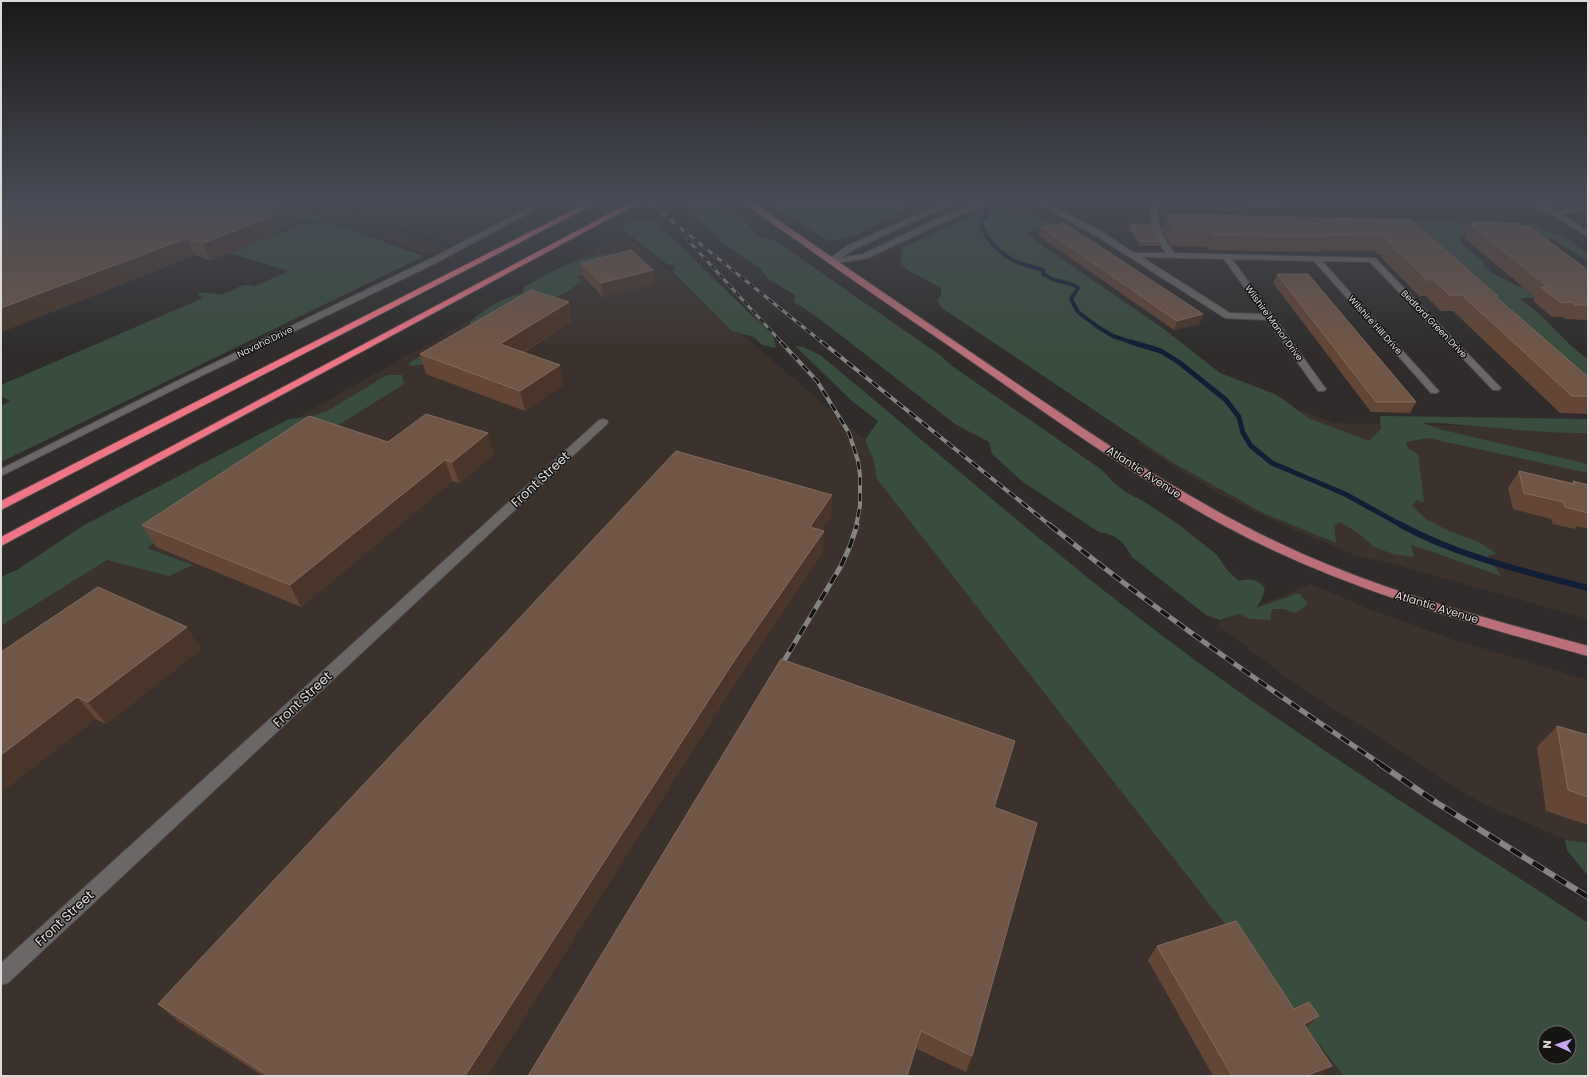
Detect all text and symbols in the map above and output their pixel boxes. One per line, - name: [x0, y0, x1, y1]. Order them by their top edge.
- street label: Wilshire Manor Drive: [1242, 283, 1306, 364]
- street label: Bedford Green Drive: [1398, 287, 1470, 361]
- street label: Wilshire Hill Drive: [1345, 293, 1405, 357]
- street label: Navaho Drive: [235, 323, 295, 361]
- street label: Atlantic Avenue: [1103, 442, 1185, 502]
- street label: Front Street: [507, 447, 574, 512]
- street label: Atlantic Avenue: [1393, 587, 1481, 627]
- street label: Front Street: [269, 667, 336, 732]
- street label: Front Street: [31, 886, 98, 951]
- north arrow: [1537, 1025, 1577, 1065]
- text: N: [1539, 1040, 1555, 1049]

